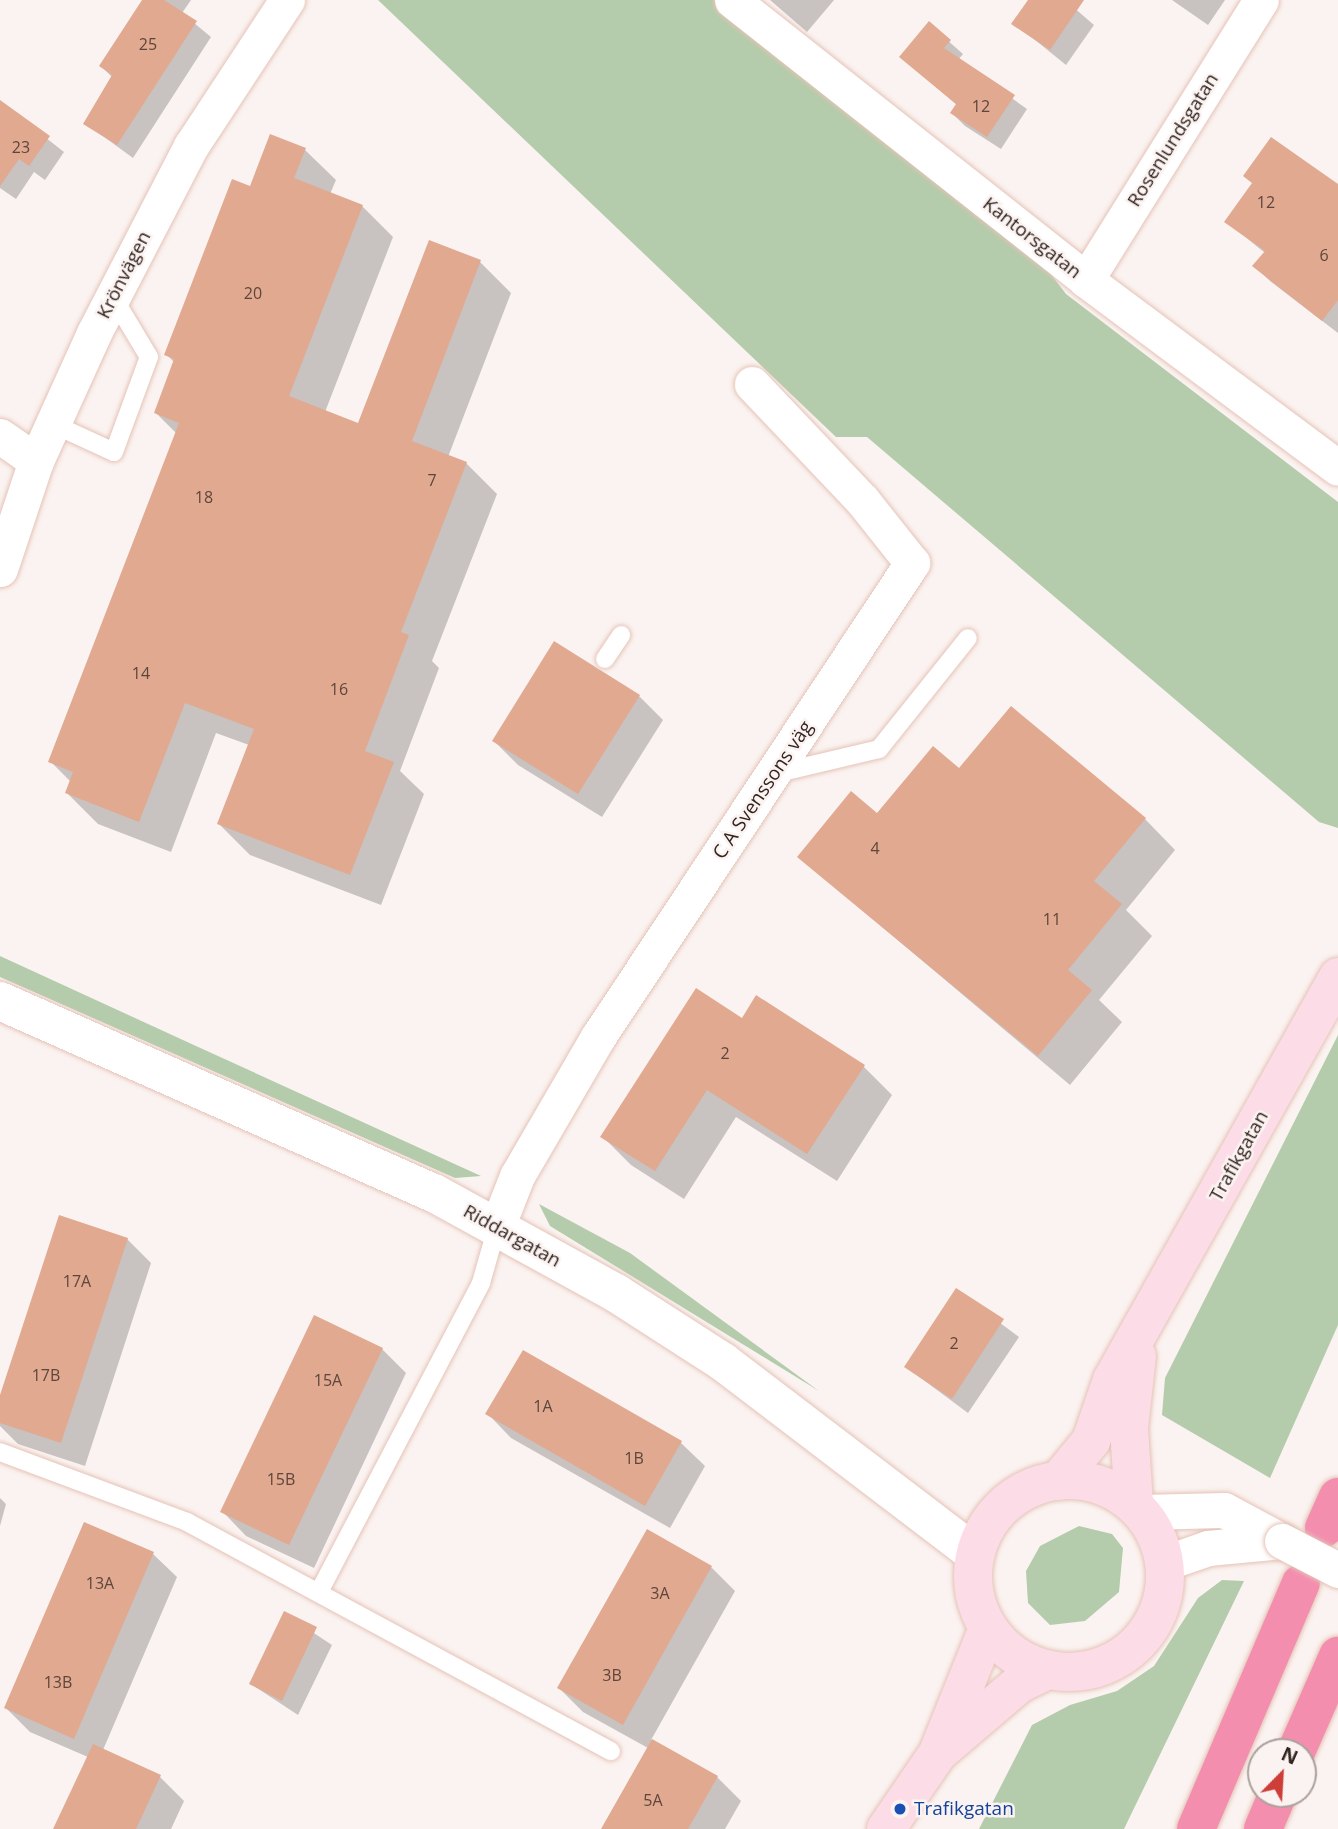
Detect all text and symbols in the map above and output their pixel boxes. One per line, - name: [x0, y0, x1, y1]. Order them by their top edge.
- house number: 25: [139, 34, 157, 54]
- street label: Rosenlundsgatan: [1123, 69, 1223, 211]
- house number: 12: [972, 96, 990, 116]
- house number: 23: [12, 137, 30, 157]
- street label: Kantorsgatan: [978, 192, 1086, 284]
- house number: 12: [1257, 192, 1275, 212]
- street label: Krönvägen: [92, 227, 156, 323]
- house number: 6: [1319, 245, 1329, 265]
- house number: 20: [244, 283, 262, 303]
- house number: 7: [427, 470, 437, 490]
- house number: 18: [195, 487, 213, 507]
- house number: 14: [132, 663, 150, 683]
- house number: 16: [330, 679, 348, 699]
- street label: C A Svenssons väg: [708, 717, 818, 863]
- house number: 4: [870, 838, 880, 858]
- house number: 11: [1043, 909, 1061, 929]
- house number: 2: [720, 1043, 730, 1063]
- street label: Trafikgatan: [1205, 1107, 1273, 1205]
- street label: Riddargatan: [459, 1200, 565, 1272]
- house number: 17A: [63, 1271, 91, 1291]
- house number: 2: [949, 1333, 959, 1353]
- house number: 17B: [32, 1365, 60, 1385]
- house number: 15A: [314, 1370, 342, 1390]
- house number: 1A: [533, 1396, 553, 1416]
- house number: 1B: [624, 1448, 644, 1468]
- house number: 15B: [267, 1469, 295, 1489]
- house number: 13A: [86, 1573, 114, 1593]
- house number: 3A: [650, 1583, 670, 1603]
- house number: 3B: [602, 1665, 622, 1685]
- house number: 13B: [44, 1672, 72, 1692]
- north arrow: [1247, 1738, 1317, 1808]
- text: N: [1277, 1741, 1302, 1771]
- house number: 5A: [643, 1790, 663, 1810]
- place label: Trafikgatan: [914, 1798, 1014, 1820]
- marker: Trafikgatan: [892, 1801, 908, 1817]

